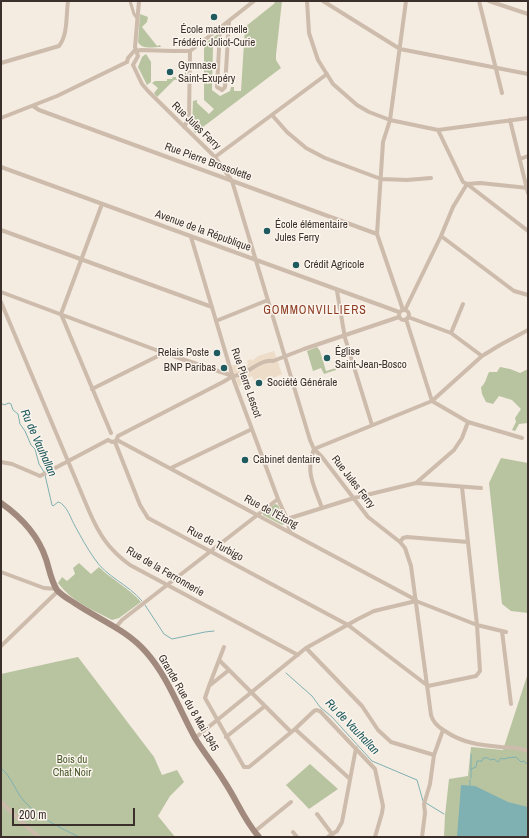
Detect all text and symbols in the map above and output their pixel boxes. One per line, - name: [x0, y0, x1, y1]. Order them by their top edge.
- marker: École maternelle Frédéric Joliot-Curie: [209, 12, 219, 22]
- place label: École maternelle Frédéric Joliot-Curie: [173, 23, 255, 49]
- place label: Gymnase Saint-Exupéry: [178, 59, 235, 85]
- marker: Gymnase Saint-Exupéry: [165, 67, 175, 77]
- street label: Rue Jules Ferry: [169, 99, 223, 153]
- street label: Rue Pierre Brossolette: [163, 140, 253, 184]
- street label: Avenue de la République: [153, 208, 253, 254]
- place label: École élémentaire Jules Ferry: [275, 218, 348, 244]
- marker: École élémentaire Jules Ferry: [262, 226, 272, 236]
- place label: Crédit Agricole: [304, 258, 364, 272]
- marker: Crédit Agricole: [291, 260, 301, 270]
- district label: GOMMONVILLIERS: [263, 304, 367, 318]
- place label: Église Saint-Jean-Bosco: [335, 345, 407, 371]
- place label: Relais Poste: [158, 346, 209, 360]
- street label: Rue Pierre Lescot: [228, 346, 264, 420]
- marker: Relais Poste: [212, 348, 222, 358]
- marker: Église Saint-Jean-Bosco: [322, 353, 332, 363]
- place label: BNP Paribas: [164, 361, 216, 375]
- marker: BNP Paribas: [219, 363, 229, 373]
- place label: Société Générale: [267, 376, 337, 390]
- marker: Société Générale: [254, 378, 264, 388]
- water label: Ru de Vauhallan: [17, 407, 59, 479]
- place label: Cabinet dentaire: [253, 453, 320, 467]
- street label: Rue Jules Ferry: [328, 453, 378, 511]
- marker: Cabinet dentaire: [240, 455, 250, 465]
- street label: Rue de l'Étang: [242, 492, 300, 532]
- street label: Rue de Turbigo: [185, 524, 245, 564]
- street label: Rue de la Ferronnerie: [124, 544, 206, 600]
- street label: Grande Rue du 8 Mai 1945: [155, 652, 221, 754]
- water label: Ru de Vauhallan: [322, 696, 382, 758]
- park label: Bois du Chat Noir: [53, 753, 91, 779]
- scale bar: [14, 800, 137, 826]
- text: 200 m: [19, 807, 46, 823]

